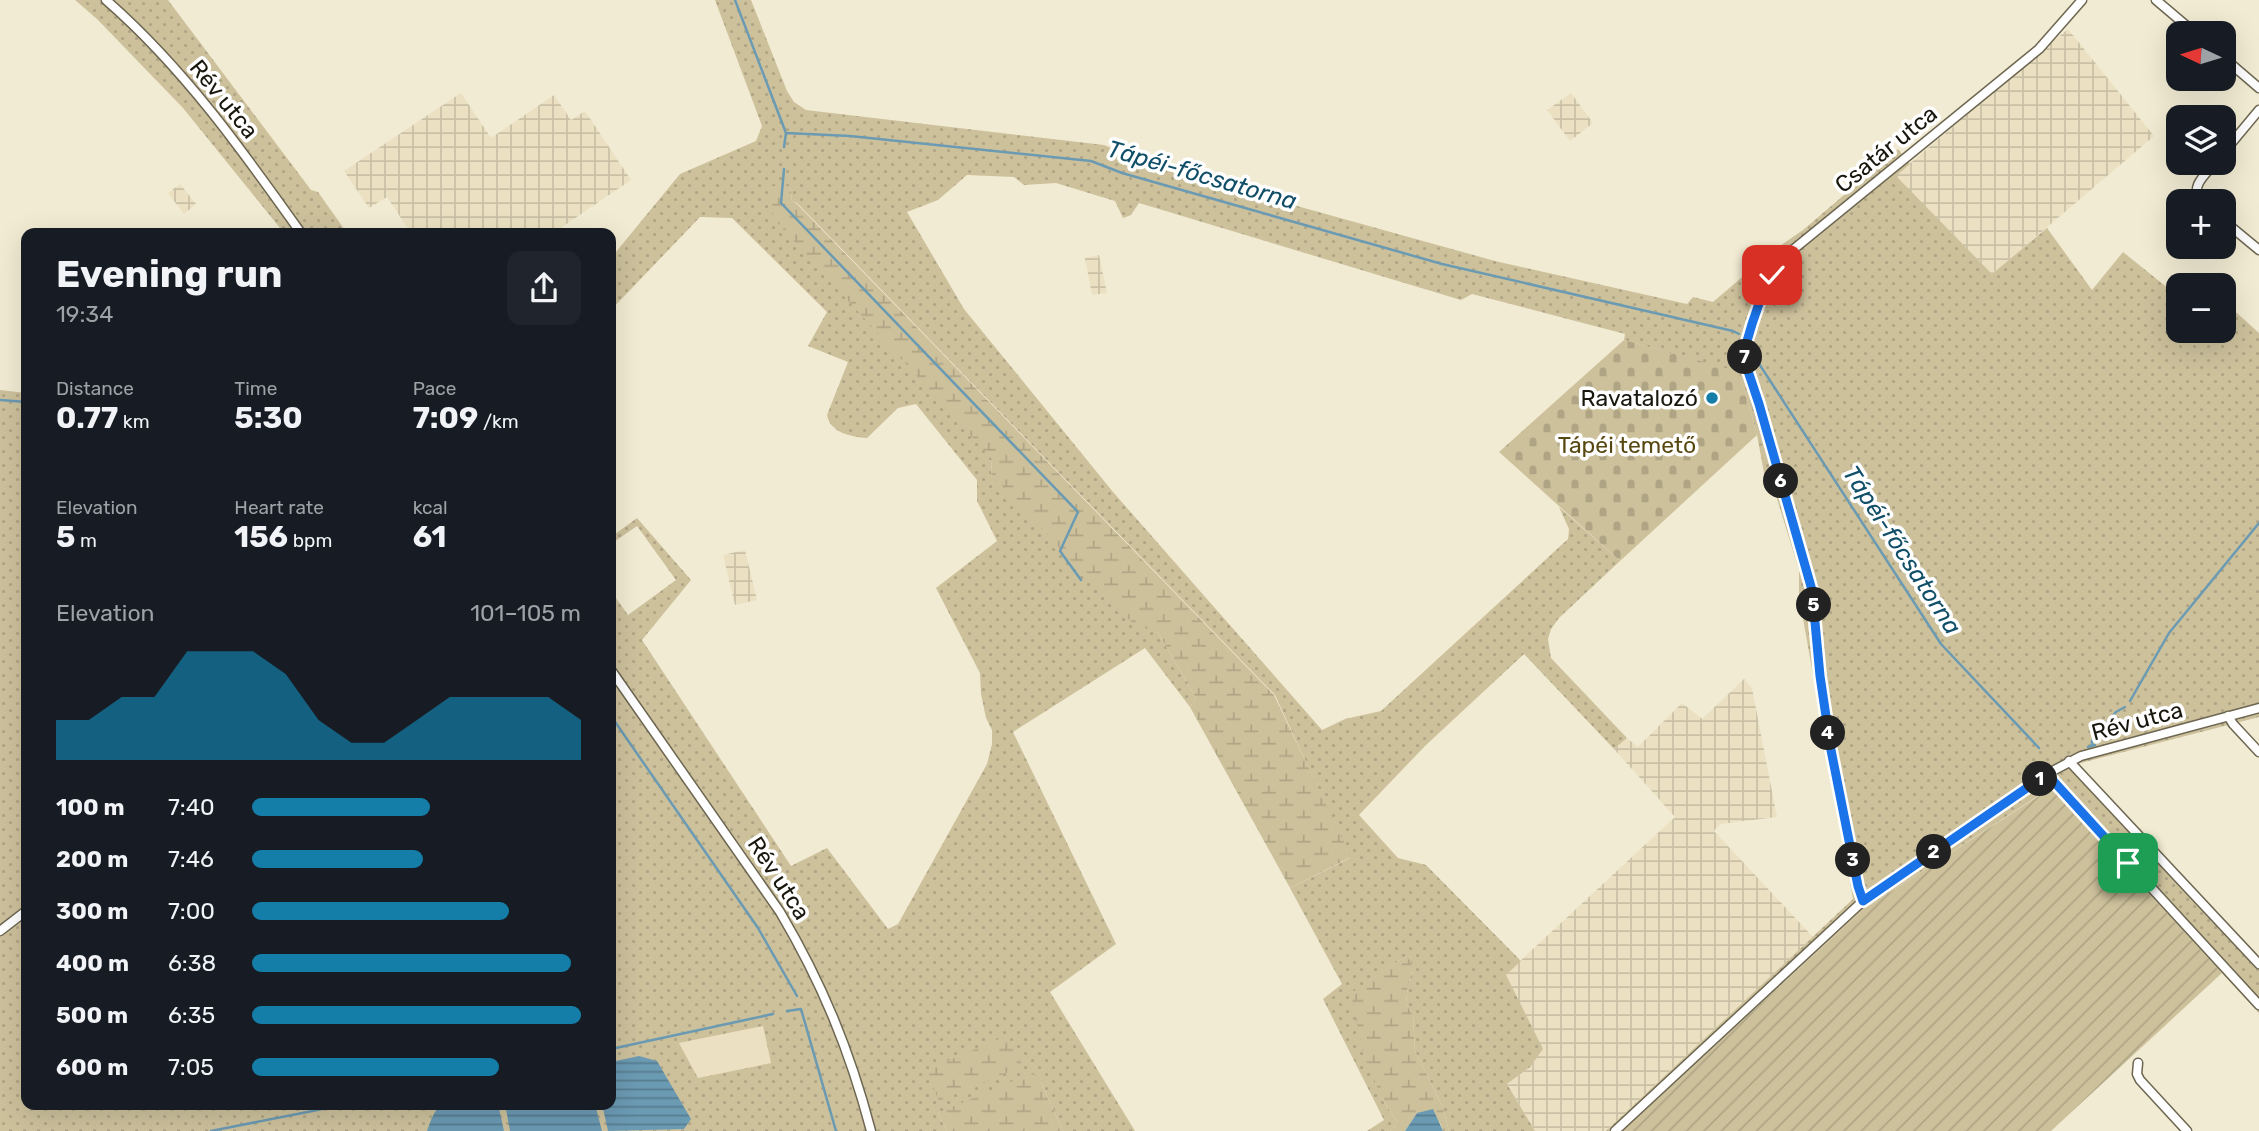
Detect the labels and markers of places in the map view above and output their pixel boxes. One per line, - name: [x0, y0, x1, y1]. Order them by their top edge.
- pin: [1742, 245, 1802, 305]
- pin: 7: [1728, 340, 1762, 374]
- place label: Ravatalozó: [1580, 384, 1698, 412]
- marker: Ravatalozó: [1704, 390, 1720, 406]
- pin: 6: [1764, 463, 1798, 498]
- pin: 5: [1797, 588, 1832, 622]
- pin: 4: [1811, 716, 1846, 750]
- pin: 1: [2022, 762, 2058, 796]
- pin: [2098, 833, 2158, 893]
- pin: 2: [1916, 834, 1952, 870]
- pin: 3: [1836, 842, 1870, 878]

